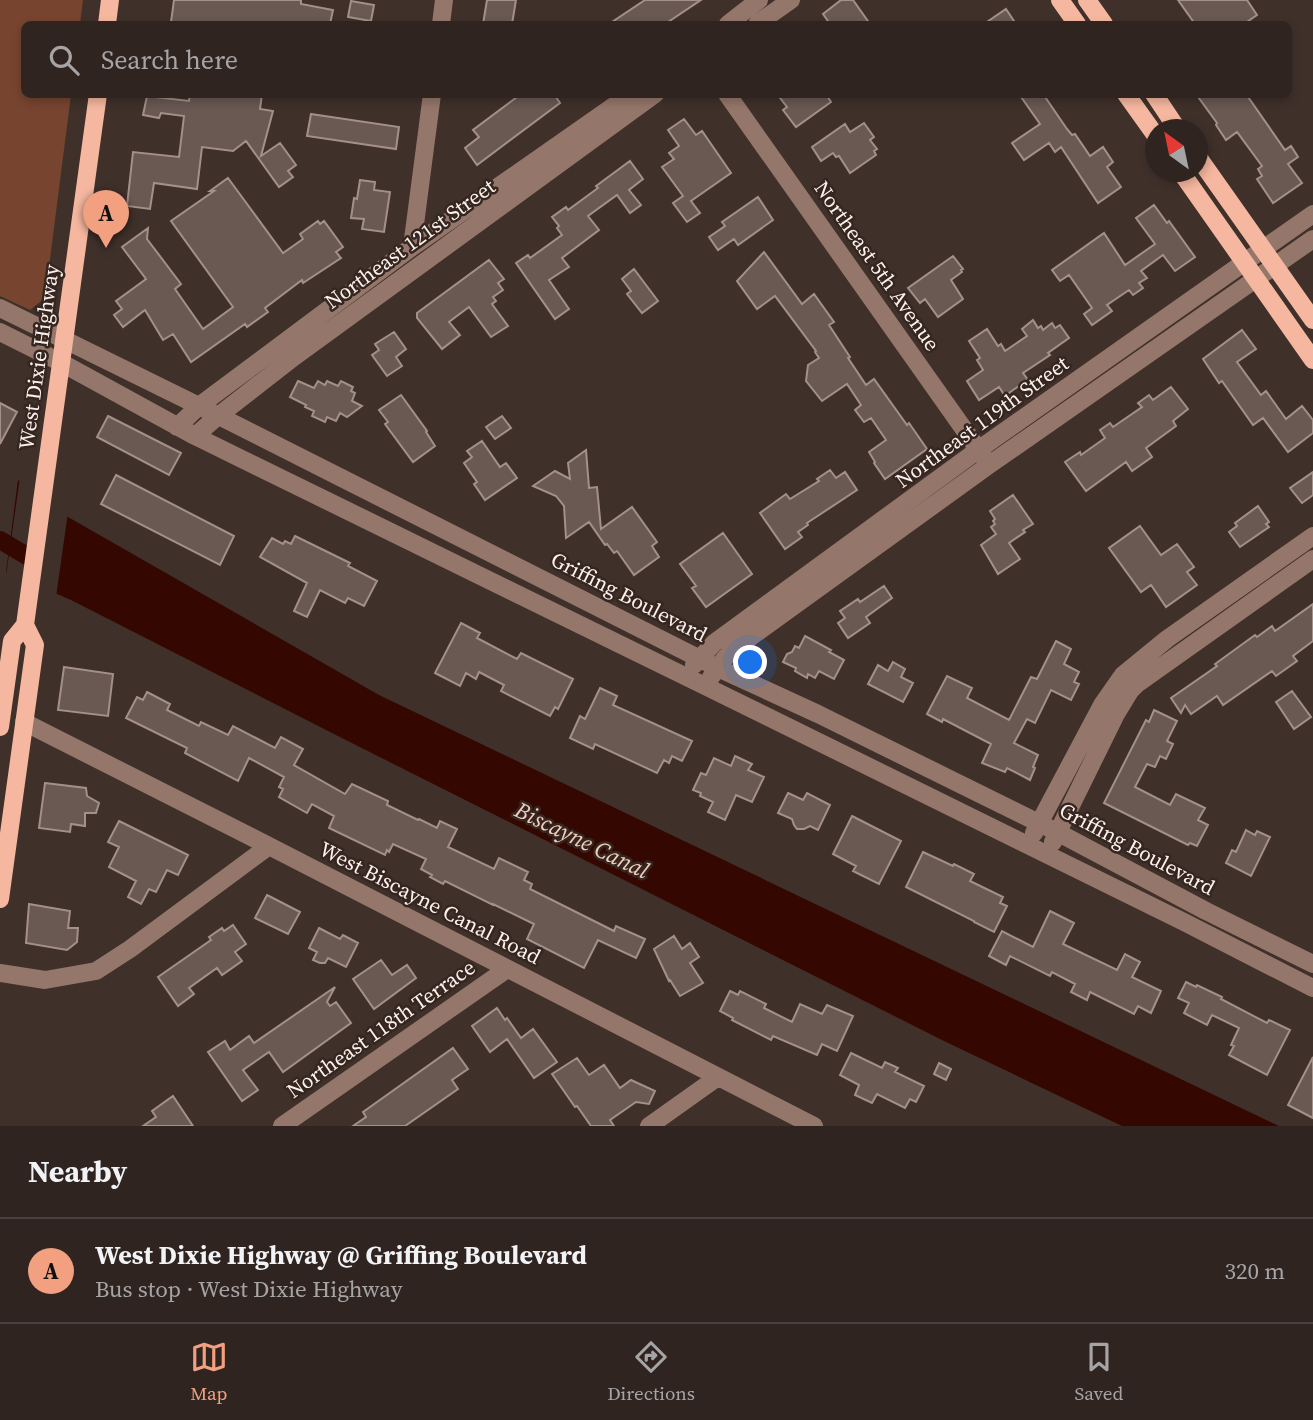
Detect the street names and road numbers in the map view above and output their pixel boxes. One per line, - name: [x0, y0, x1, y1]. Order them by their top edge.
- street label: Northeast 121st Street: [319, 172, 501, 315]
- street label: Northeast 5th Avenue: [808, 175, 947, 356]
- street label: West Dixie Highway: [11, 262, 66, 451]
- street label: Northeast 119th Street: [889, 349, 1074, 494]
- street label: Griffing Boulevard: [546, 545, 713, 649]
- street label: Griffing Boulevard: [1054, 795, 1220, 902]
- street label: West Biscayne Canal Road: [315, 834, 546, 971]
- street label: Northeast 118th Terrace: [281, 952, 481, 1105]

